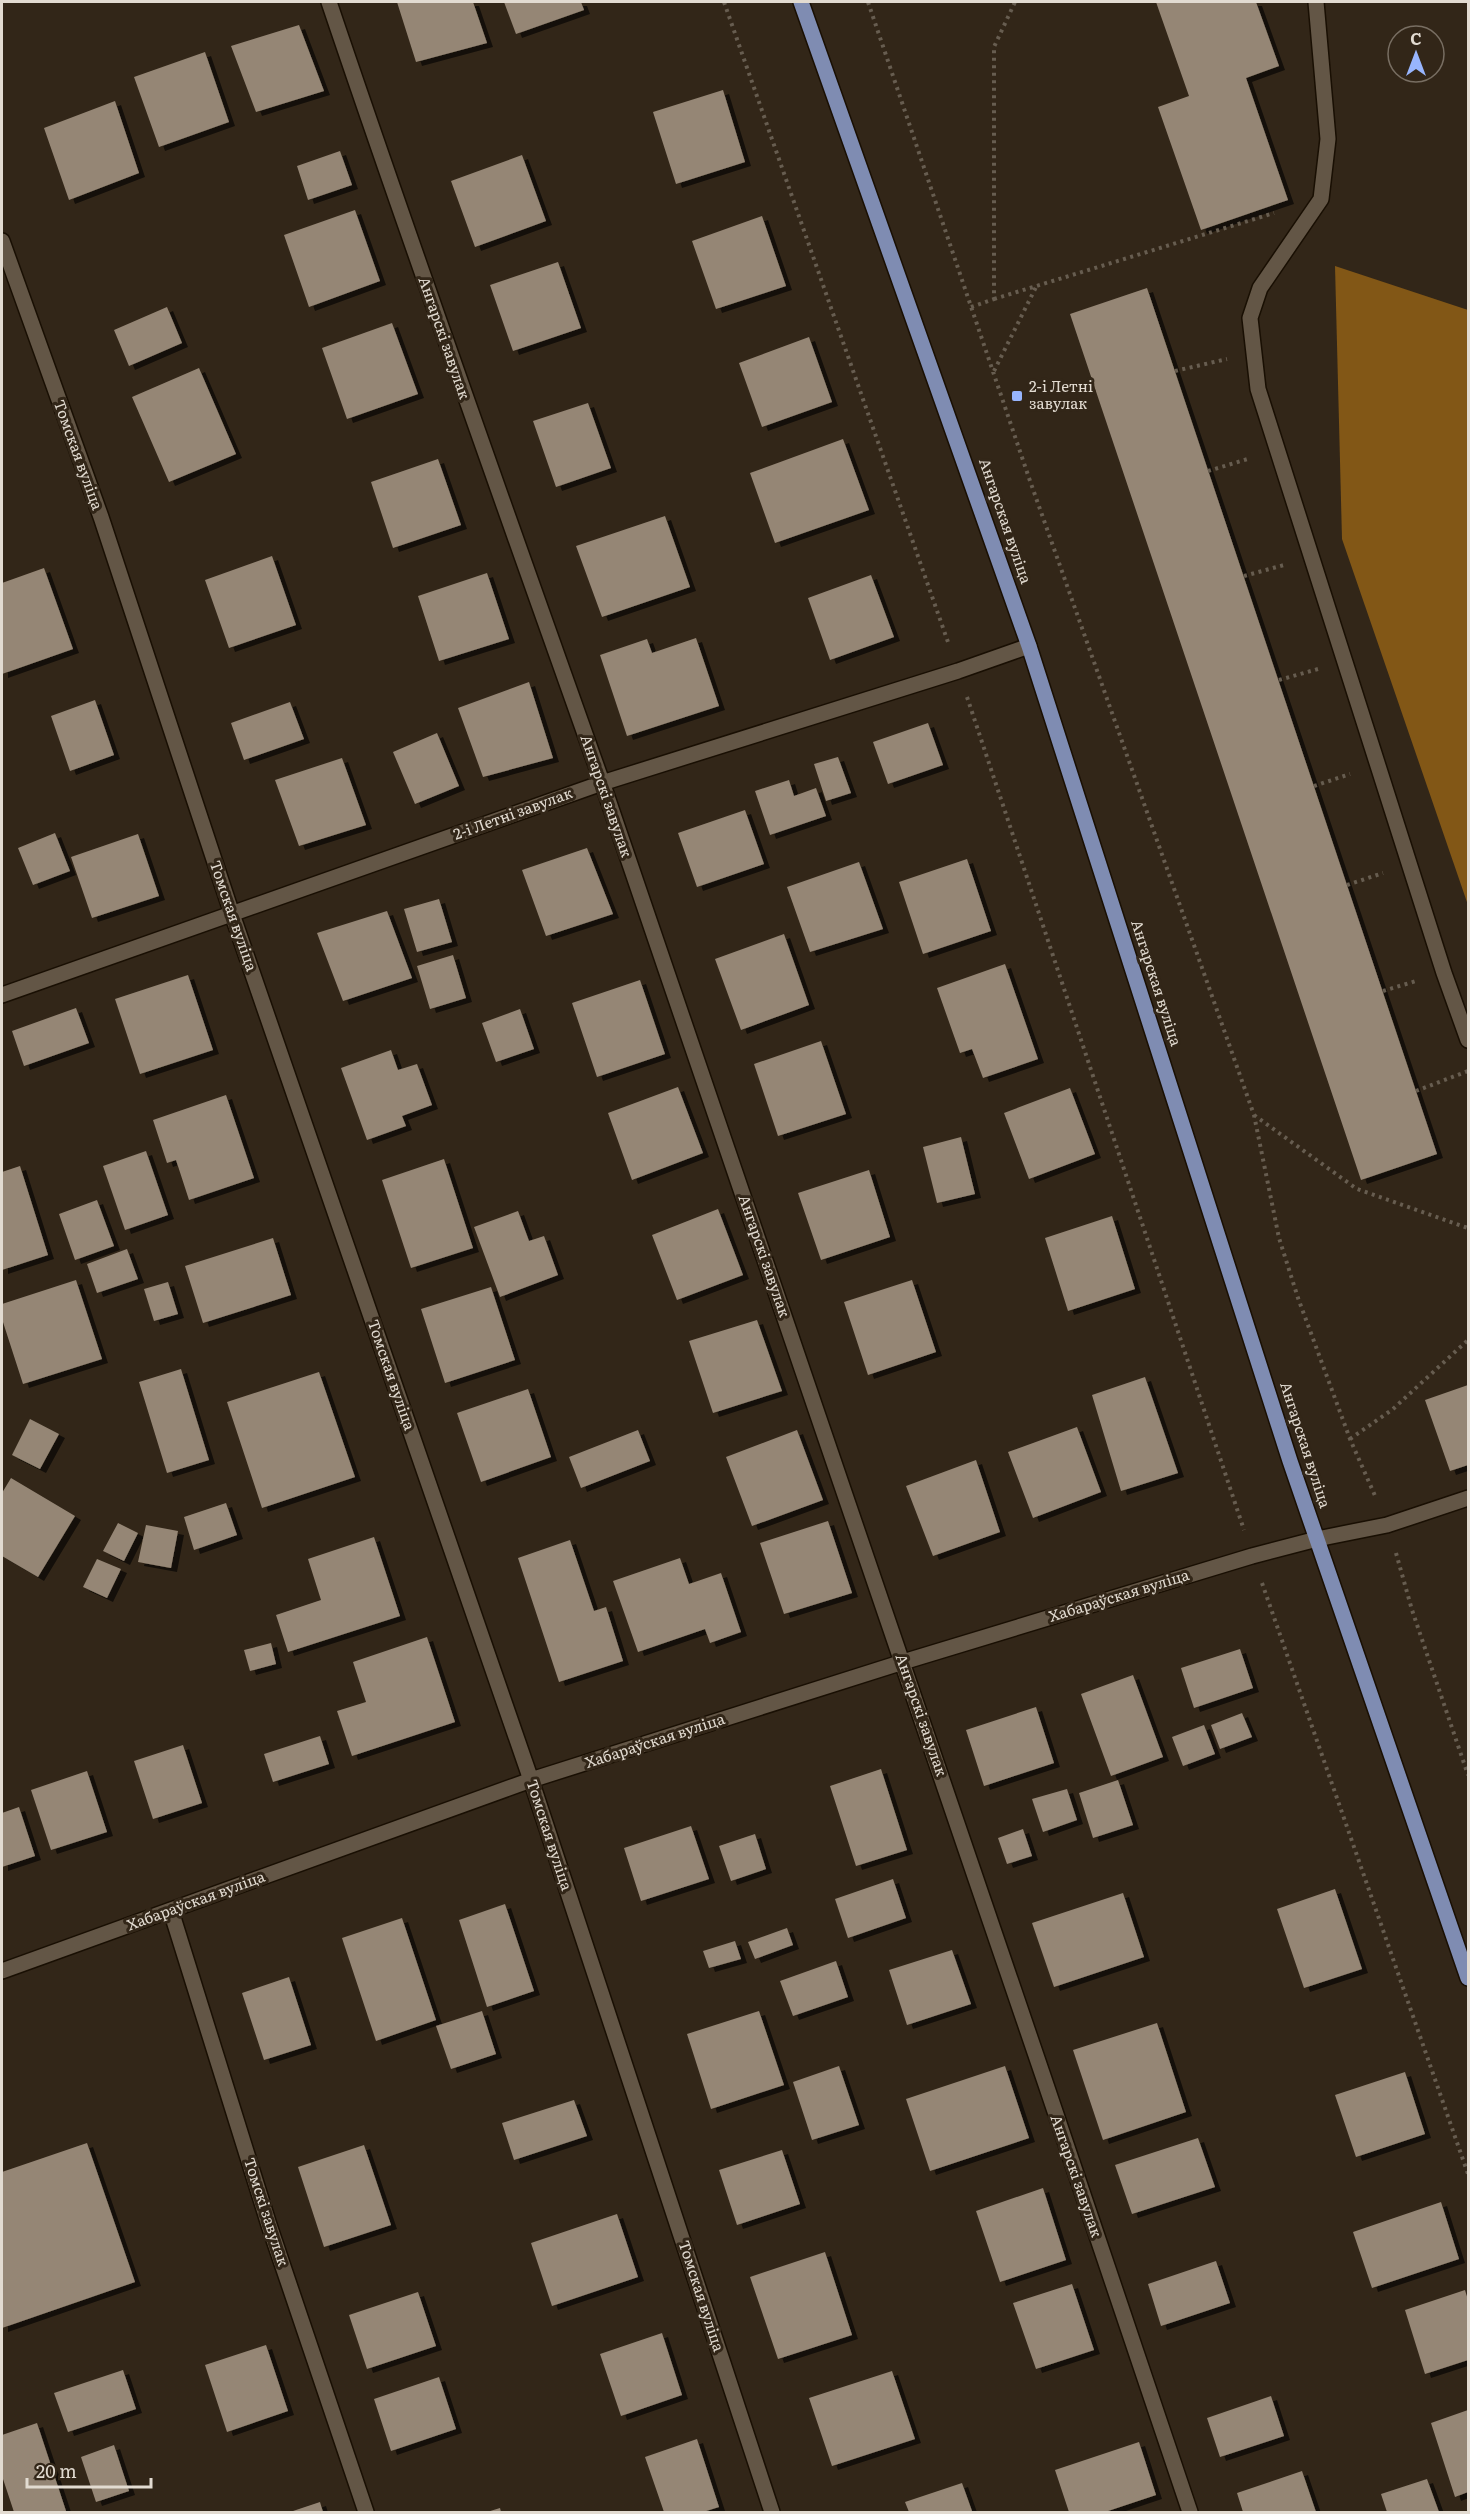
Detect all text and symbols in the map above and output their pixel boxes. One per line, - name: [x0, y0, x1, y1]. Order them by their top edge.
- north arrow: [1386, 24, 1446, 84]
- text: С: [1410, 26, 1422, 50]
- street label: Ангарскі завулак: [414, 273, 477, 402]
- place label: 2-і Летні завулак: [1029, 374, 1093, 414]
- marker: 2-і Летні завулак: [1010, 389, 1024, 403]
- street label: Томская вуліца: [49, 396, 110, 514]
- street label: Ангарская вуліца: [974, 455, 1039, 587]
- street label: Ангарскі завулак: [576, 731, 639, 860]
- street label: 2-і Летні завулак: [450, 780, 575, 845]
- street label: Томская вуліца: [205, 857, 264, 975]
- street label: Ангарская вуліца: [1126, 916, 1189, 1049]
- street label: Ангарскі завулак: [734, 1191, 797, 1320]
- street label: Томская вуліца: [363, 1316, 422, 1434]
- street label: Ангарская вуліца: [1275, 1378, 1338, 1511]
- street label: Хабараўская вуліца: [1045, 1562, 1192, 1627]
- street label: Ангарскі завулак: [891, 1650, 954, 1779]
- street label: Хабараўская вуліца: [582, 1706, 728, 1773]
- street label: Томская вуліца: [522, 1776, 580, 1894]
- street label: Хабараўская вуліца: [123, 1864, 269, 1935]
- street label: Ангарскі завулак: [1046, 2111, 1109, 2240]
- street label: Томскі завулак: [239, 2154, 296, 2269]
- street label: Томская вуліца: [674, 2237, 732, 2355]
- scale bar: [27, 2451, 152, 2489]
- text: 20 m: [36, 2457, 77, 2484]

